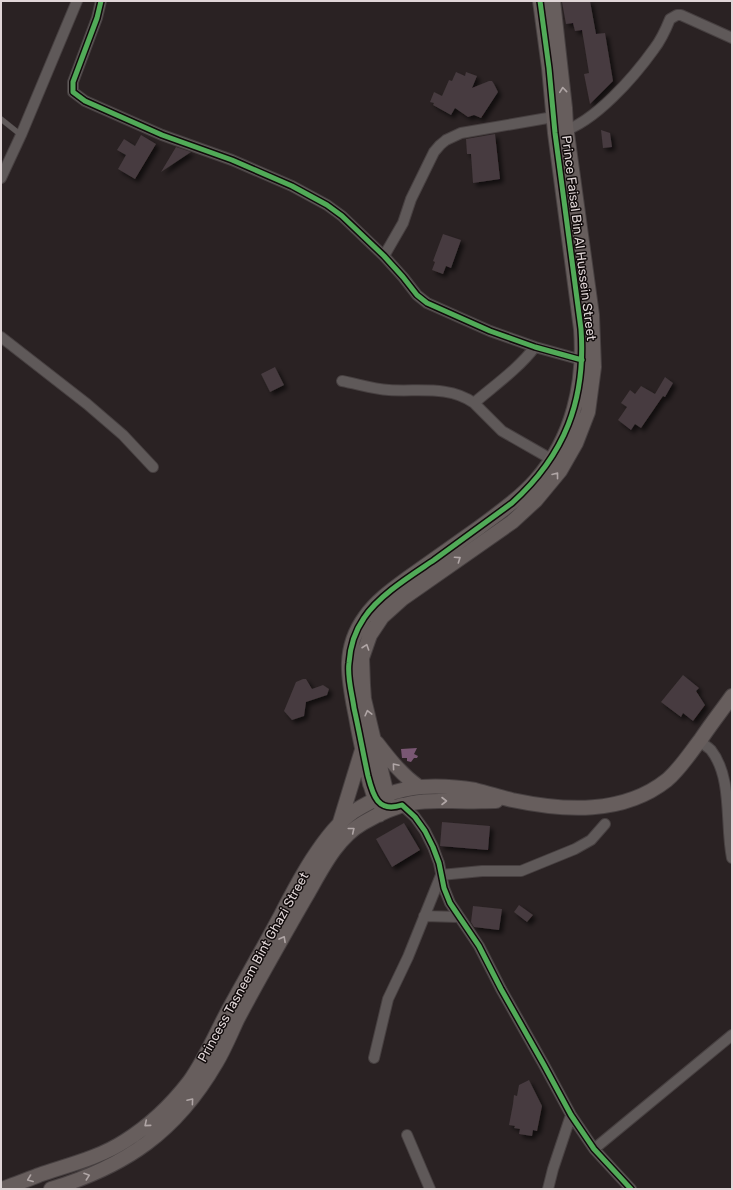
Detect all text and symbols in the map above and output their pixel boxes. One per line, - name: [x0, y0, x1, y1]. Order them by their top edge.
- one-way arrow: [559, 87, 568, 93]
- street label: Prince Faisal Bin Al Hussein Street: [559, 135, 599, 341]
- one-way arrow: [552, 473, 559, 480]
- one-way arrow: [454, 556, 461, 564]
- one-way arrow: [361, 644, 369, 651]
- one-way arrow: [364, 710, 372, 716]
- one-way arrow: [392, 763, 399, 770]
- one-way arrow: [441, 797, 447, 805]
- one-way arrow: [348, 828, 355, 835]
- street label: Princess Tasneem Bint Ghazi Street: [194, 870, 312, 1064]
- one-way arrow: [278, 936, 285, 943]
- one-way arrow: [187, 1098, 194, 1105]
- one-way arrow: [144, 1120, 152, 1127]
- one-way arrow: [84, 1172, 91, 1181]
- one-way arrow: [27, 1174, 34, 1182]

